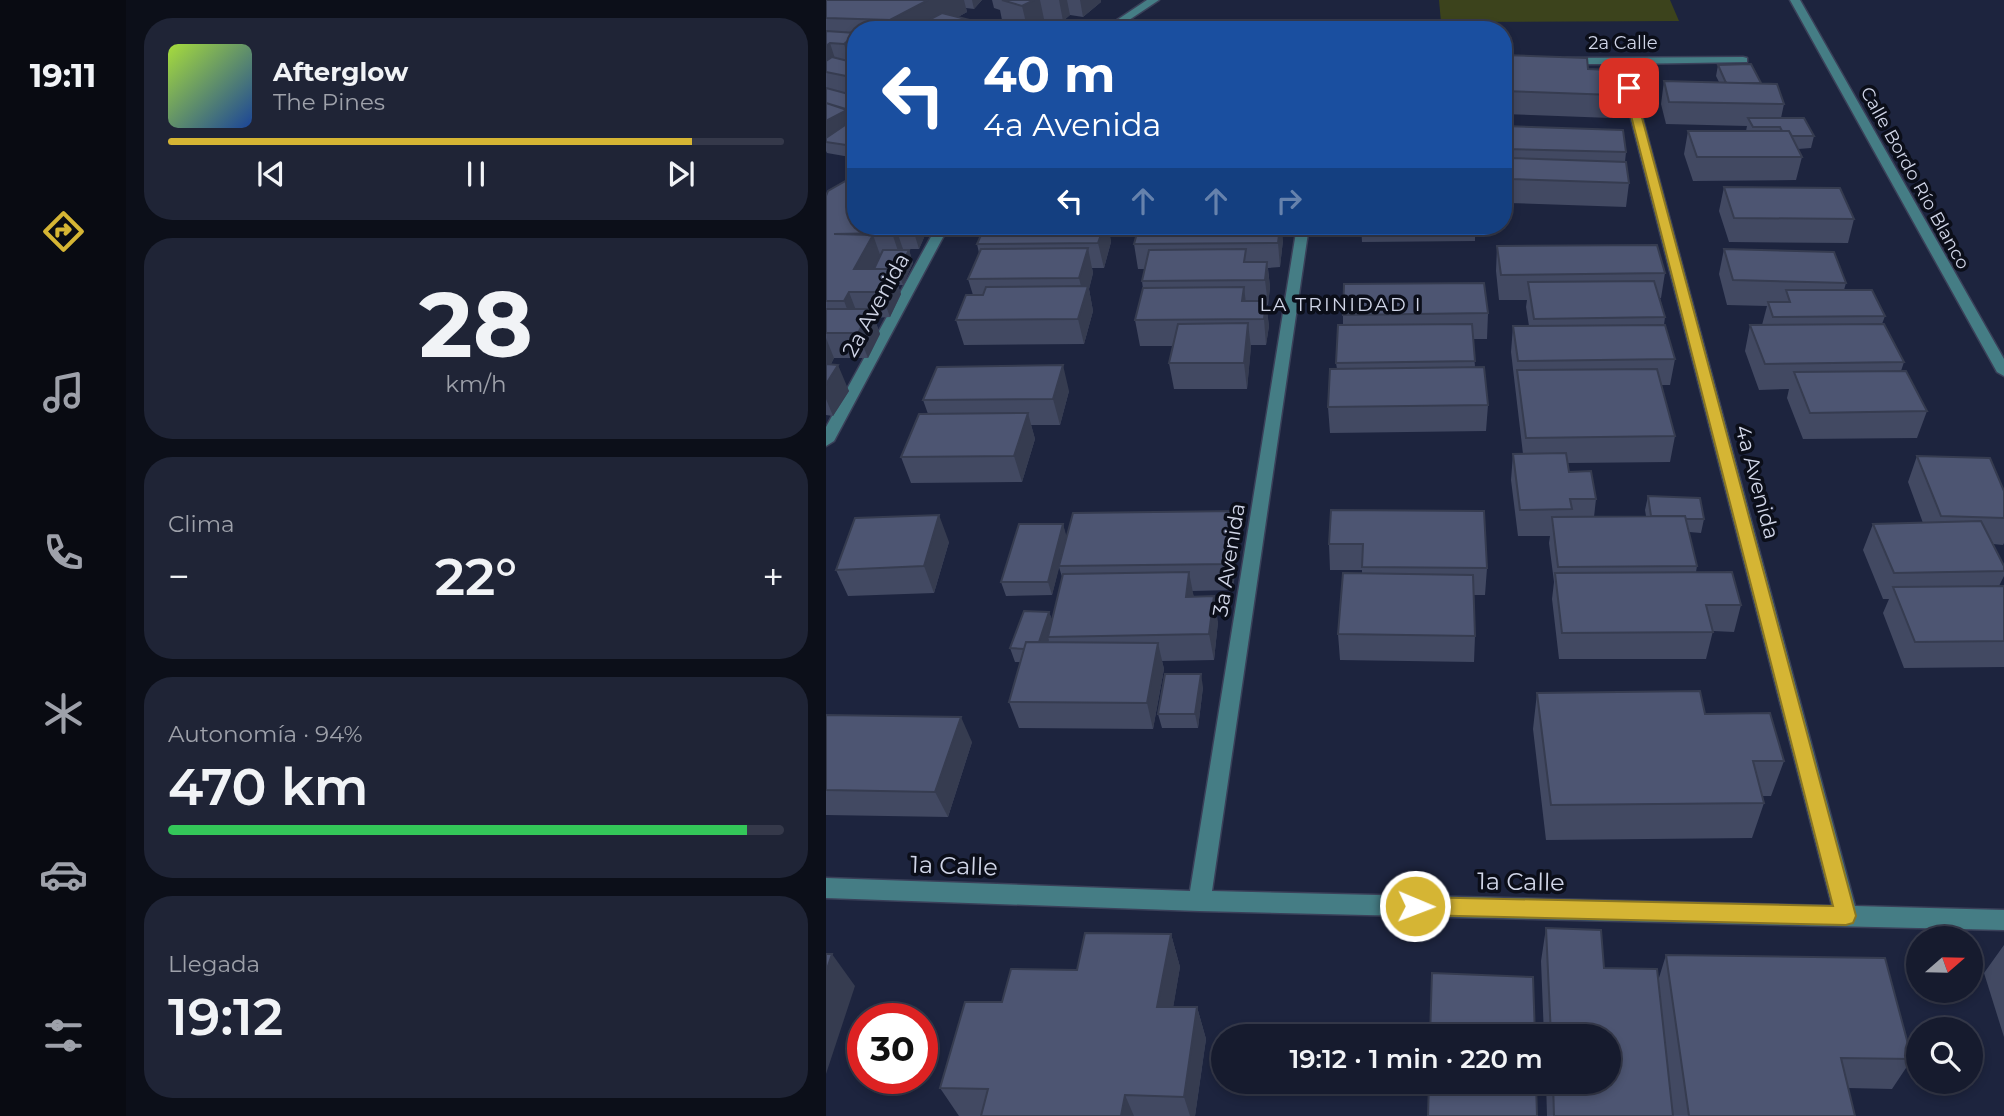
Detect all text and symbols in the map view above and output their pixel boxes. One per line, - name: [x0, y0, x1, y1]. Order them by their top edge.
- street label: 2a Calle: [1588, 32, 1658, 54]
- text: 40 m: [983, 45, 1115, 104]
- icon: left: [868, 49, 959, 140]
- text: 19:11: [30, 56, 96, 95]
- text: Afterglow: [273, 56, 408, 88]
- pin: [1599, 58, 1659, 118]
- icon: arrive: [1610, 69, 1648, 107]
- street label: Calle Bordo Río Blanco: [1856, 83, 1974, 273]
- text: The Pines: [273, 88, 385, 116]
- text: 4a Avenida: [983, 105, 1161, 144]
- icon: previous: [252, 155, 290, 193]
- icon: pause: [457, 155, 495, 193]
- icon: next: [662, 155, 700, 193]
- icon: left: [1051, 182, 1089, 220]
- icon: ahead: [1124, 182, 1162, 220]
- icon: ahead: [1197, 182, 1235, 220]
- icon: right: [1270, 182, 1308, 220]
- icon: directions: [39, 207, 88, 256]
- street label: 2a Avenida: [837, 249, 914, 361]
- text: 28: [419, 269, 533, 380]
- district label: LA TRINIDAD I: [1260, 293, 1422, 316]
- icon: music: [39, 368, 88, 417]
- text: km/h: [445, 370, 507, 398]
- street label: 4a Avenida: [1730, 422, 1785, 542]
- street label: 3a Avenida: [1207, 501, 1250, 618]
- text: Clima: [168, 510, 235, 538]
- icon: phone: [39, 528, 88, 577]
- text: 22°: [435, 545, 517, 608]
- text: −: [168, 553, 190, 600]
- text: +: [762, 553, 784, 600]
- icon: climate: [39, 689, 88, 738]
- text: Autonomía · 94%: [168, 720, 363, 748]
- text: 470 km: [168, 755, 368, 818]
- street label: 1a Calle: [910, 849, 998, 882]
- icon: car: [39, 850, 88, 899]
- street label: 1a Calle: [1477, 866, 1565, 897]
- position arrow: [1378, 869, 1452, 943]
- north arrow: [1906, 926, 1983, 1003]
- map controls: [1906, 926, 1983, 1094]
- text: Llegada: [168, 950, 260, 978]
- text: 19:12: [168, 985, 283, 1048]
- speed limit sign: 30: [847, 1003, 938, 1094]
- icon: filters: [39, 1011, 88, 1060]
- button: search: [1906, 1017, 1983, 1094]
- text: 19:12 · 1 min · 220 m: [1289, 1043, 1543, 1075]

